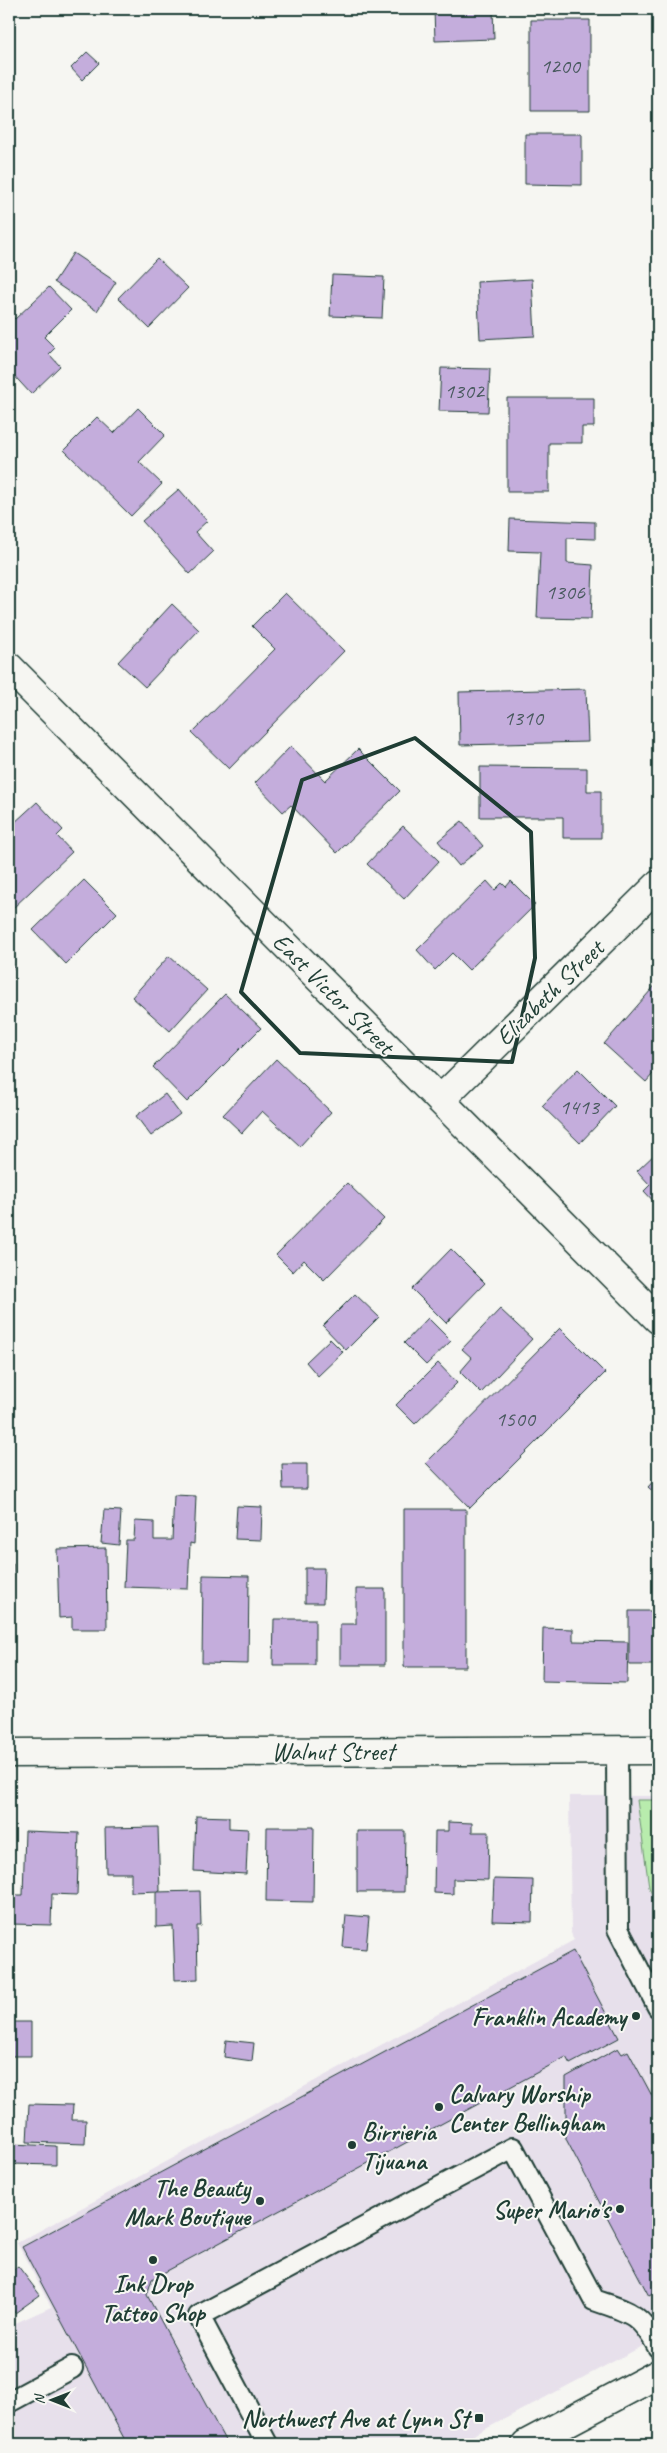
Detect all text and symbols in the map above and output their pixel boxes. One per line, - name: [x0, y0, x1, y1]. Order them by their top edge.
- house number: 1200: [540, 52, 582, 80]
- house number: 1302: [444, 377, 486, 405]
- house number: 1306: [545, 578, 586, 606]
- house number: 1310: [503, 704, 545, 732]
- street label: East Victor Street: [266, 926, 403, 1063]
- street label: Elizabeth Street: [489, 931, 613, 1052]
- house number: 1413: [559, 1093, 601, 1121]
- house number: 1500: [495, 1405, 537, 1433]
- street label: Walnut Street: [272, 1736, 398, 1768]
- place label: Franklin Academy: [472, 2001, 628, 2033]
- marker: Franklin Academy: [630, 2010, 642, 2022]
- place label: Calvary Worship Center Bellingham: [449, 2078, 606, 2139]
- marker: Calvary Worship Center Bellingham: [433, 2101, 445, 2113]
- place label: Birrieria Tijuana: [362, 2116, 437, 2177]
- marker: Birrieria Tijuana: [346, 2139, 358, 2151]
- place label: The Beauty Mark Boutique: [125, 2172, 252, 2233]
- place label: Super Mario's: [493, 2194, 612, 2226]
- marker: The Beauty Mark Boutique: [254, 2195, 266, 2207]
- marker: Super Mario's: [614, 2203, 626, 2215]
- marker: Ink Drop Tattoo Shop: [147, 2254, 159, 2266]
- place label: Ink Drop Tattoo Shop: [101, 2268, 206, 2329]
- north arrow: [28, 2376, 78, 2426]
- text: N: [31, 2393, 48, 2404]
- place label: Northwest Ave at Lynn St: [242, 2403, 473, 2435]
- marker: Northwest Ave at Lynn St: [473, 2412, 485, 2424]

